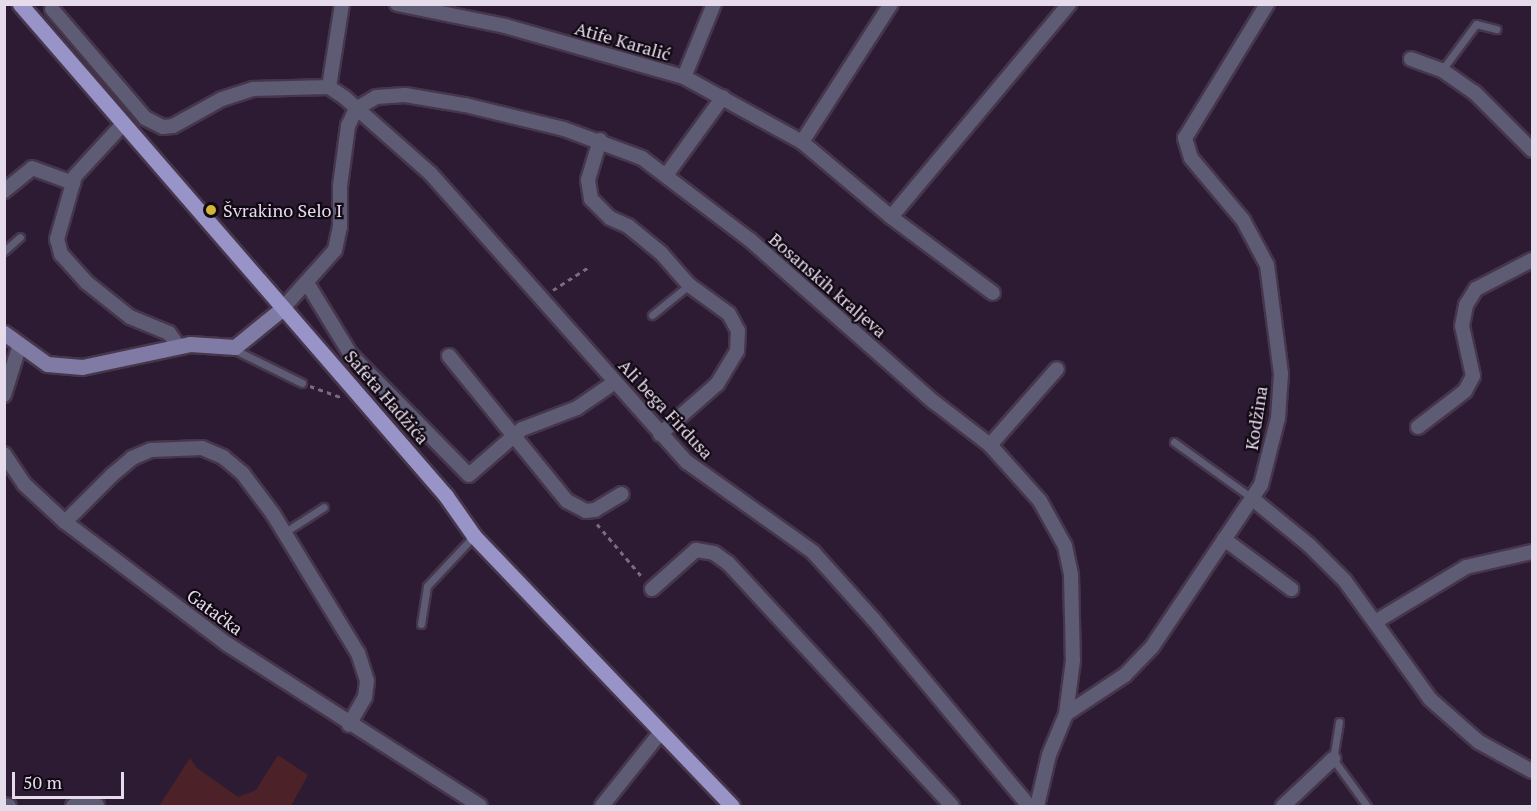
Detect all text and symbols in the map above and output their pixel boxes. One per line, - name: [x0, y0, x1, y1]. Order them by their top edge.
- street label: Atife Karalić: [573, 17, 673, 65]
- place label: Švrakino Selo I: [223, 199, 342, 221]
- marker: Švrakino Selo I: [204, 203, 218, 217]
- street label: Bosanskih kraljeva: [765, 228, 891, 342]
- street label: Safeta Hadžića: [340, 346, 434, 448]
- street label: Ali bega Firdusa: [614, 355, 718, 463]
- street label: Kodžina: [1240, 384, 1272, 452]
- street label: Gatačka: [183, 584, 247, 640]
- scale bar: [15, 760, 128, 798]
- text: 50 m: [23, 770, 62, 794]

